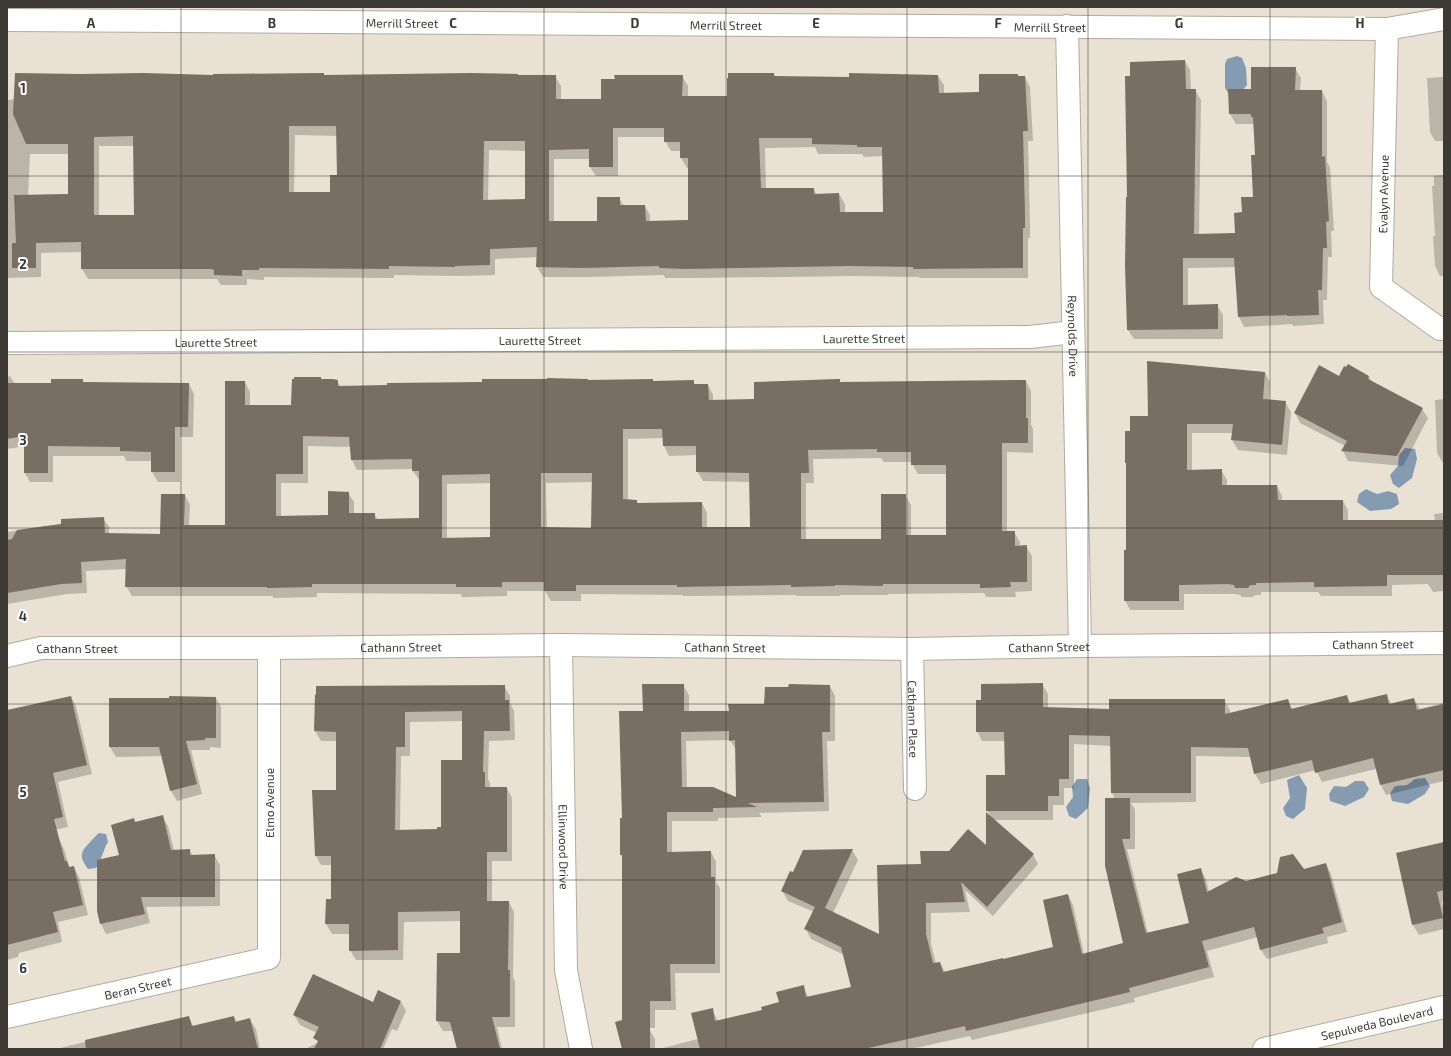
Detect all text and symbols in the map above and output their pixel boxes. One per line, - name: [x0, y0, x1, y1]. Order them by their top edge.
- text: A: [87, 15, 96, 31]
- text: B: [268, 15, 276, 31]
- street label: Merrill Street: [366, 15, 439, 30]
- text: C: [449, 15, 457, 31]
- text: D: [631, 15, 640, 31]
- text: E: [812, 15, 820, 31]
- text: F: [994, 15, 1002, 31]
- text: G: [1175, 15, 1183, 31]
- text: H: [1356, 15, 1365, 31]
- street label: Merrill Street: [690, 17, 763, 32]
- street label: Merrill Street: [1014, 20, 1087, 34]
- text: 1: [20, 80, 26, 96]
- street label: Evalyn Avenue: [1375, 154, 1391, 234]
- text: 2: [19, 256, 27, 272]
- street label: Reynolds Drive: [1066, 295, 1081, 377]
- street label: Laurette Street: [823, 331, 906, 345]
- street label: Laurette Street: [499, 333, 582, 347]
- street label: Laurette Street: [175, 335, 258, 349]
- text: 3: [19, 432, 27, 448]
- text: 4: [19, 608, 27, 624]
- street label: Cathann Street: [1332, 636, 1414, 651]
- street label: Cathann Street: [360, 639, 442, 654]
- street label: Cathann Street: [684, 639, 766, 654]
- street label: Cathann Street: [1008, 639, 1090, 654]
- street label: Cathann Street: [35, 641, 118, 656]
- street label: Cathann Place: [906, 680, 921, 758]
- street label: Elmo Avenue: [262, 768, 276, 838]
- text: 5: [19, 784, 27, 800]
- street label: Ellinwood Drive: [556, 804, 572, 890]
- text: 6: [19, 960, 27, 976]
- street label: Beran Street: [103, 973, 173, 1002]
- street label: Sepulveda Boulevard: [1319, 1003, 1434, 1043]

